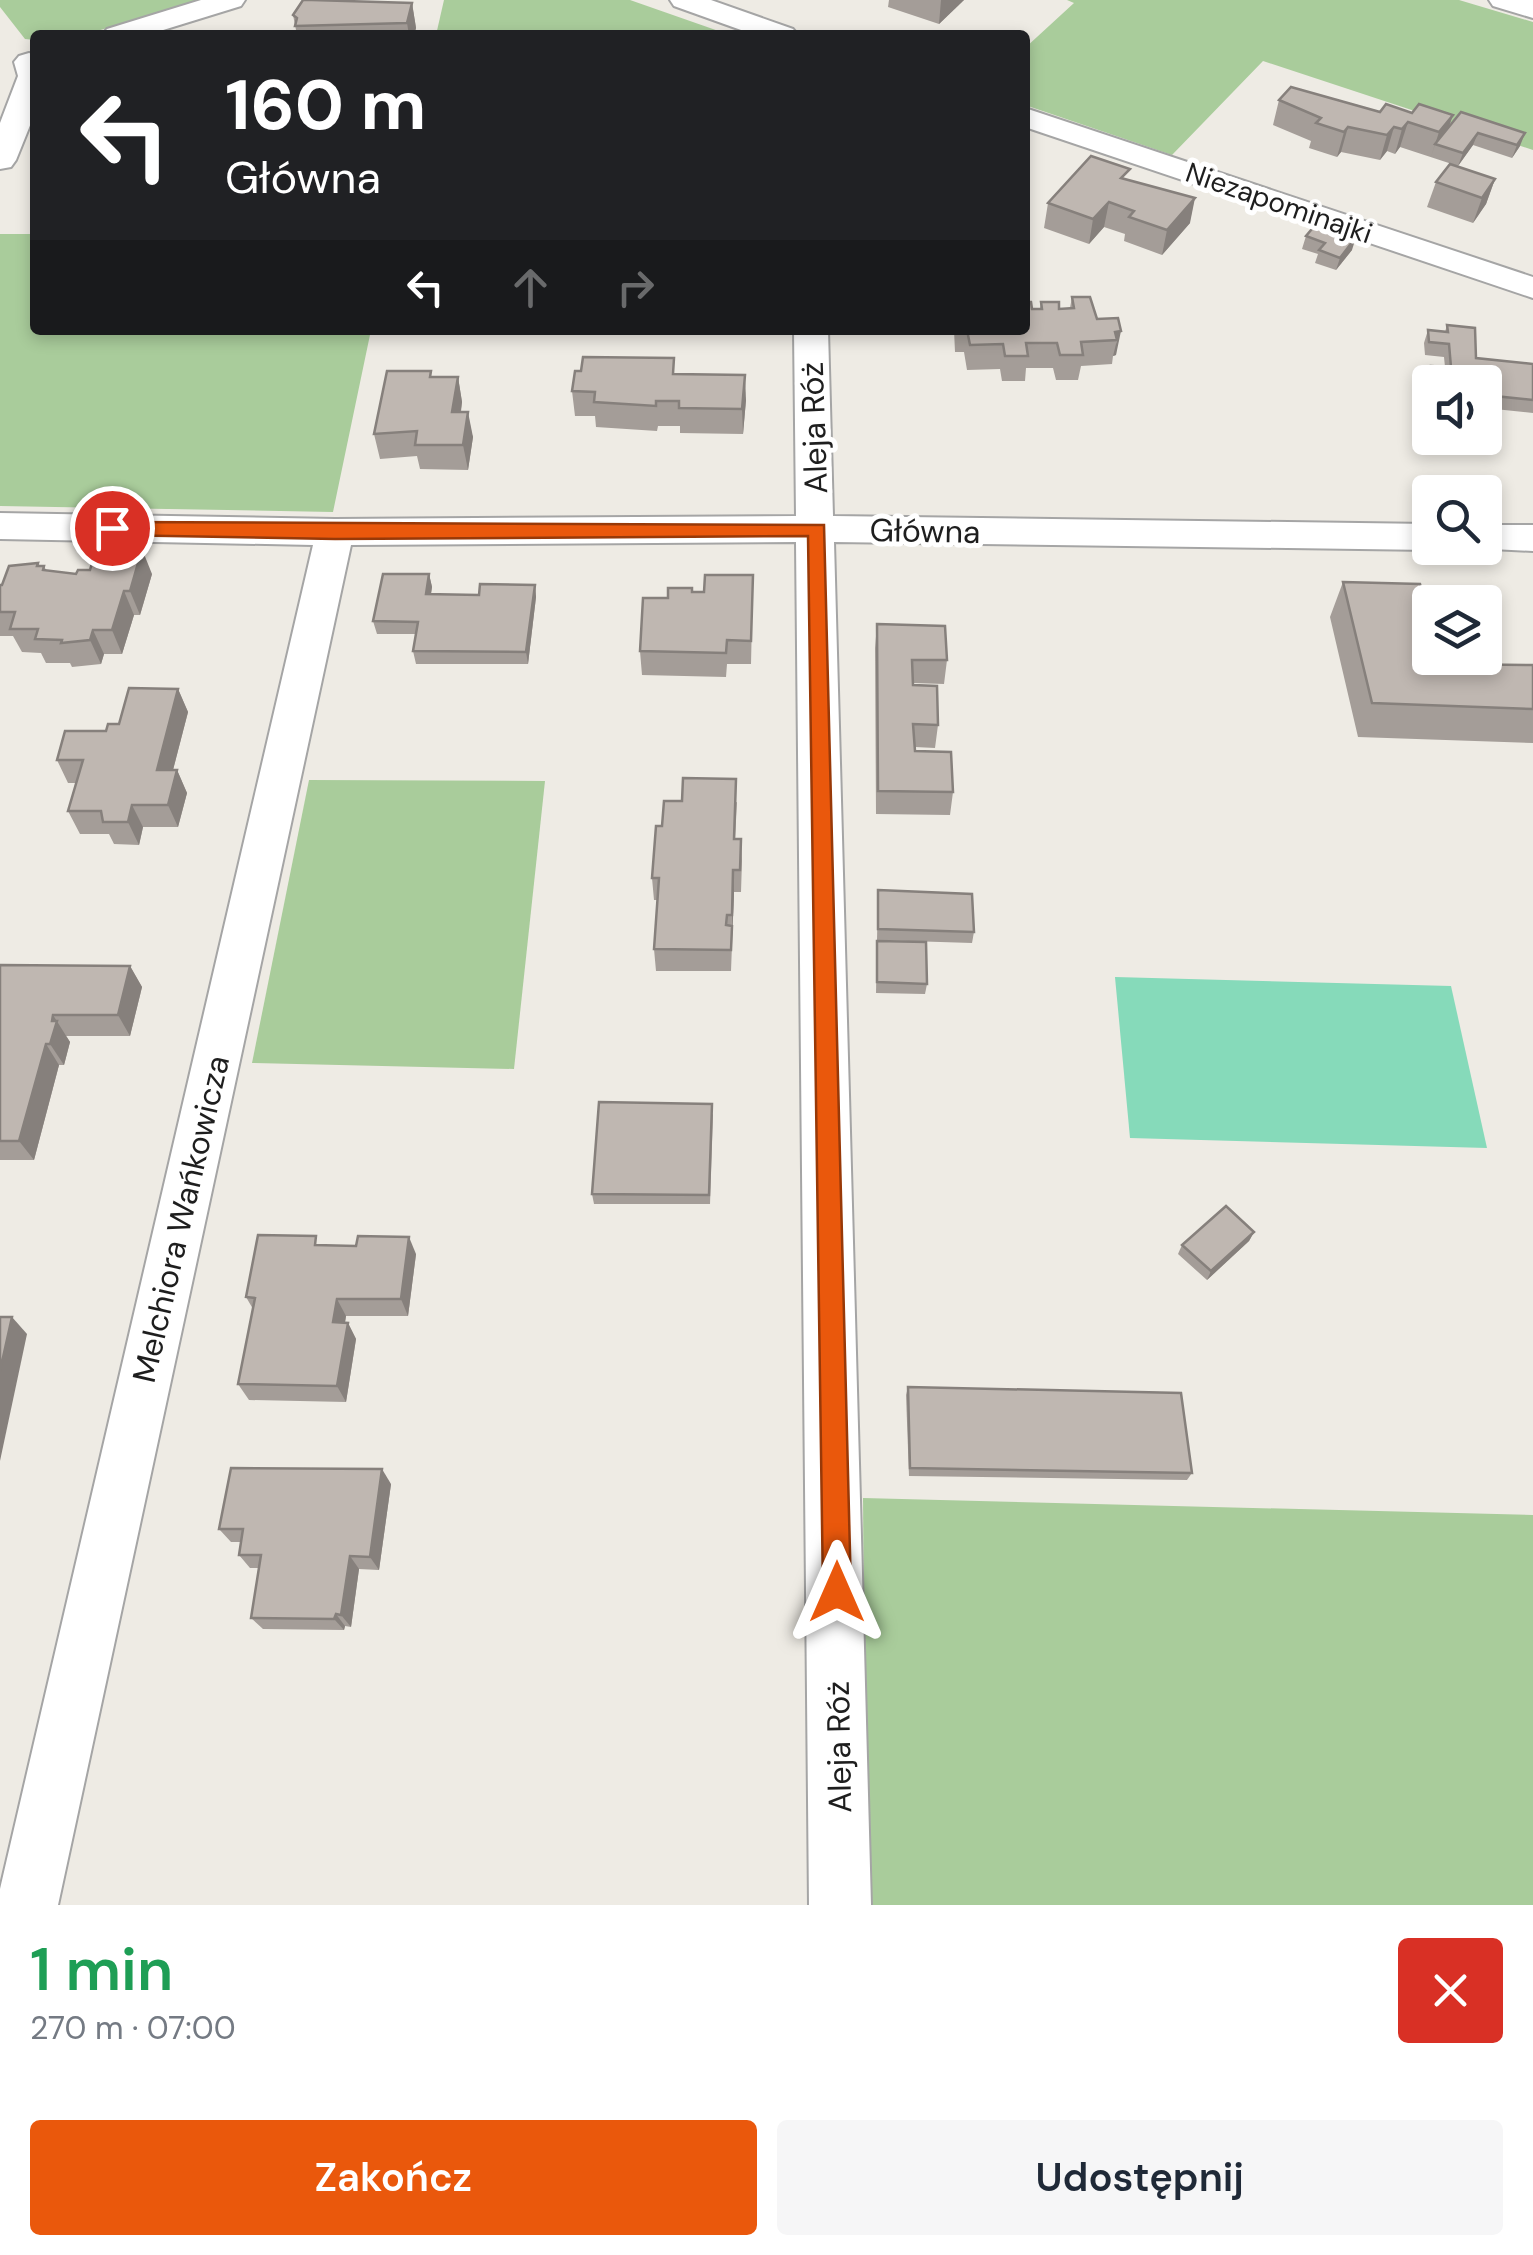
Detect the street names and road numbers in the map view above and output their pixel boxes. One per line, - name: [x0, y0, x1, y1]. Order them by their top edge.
- street label: Niezapominajki: [1181, 154, 1377, 252]
- street label: Aleja Róż: [791, 361, 837, 495]
- street label: Główna: [869, 509, 981, 553]
- street label: Melchiora Wańkowicza: [123, 1051, 239, 1387]
- street label: Aleja Róż: [817, 1681, 861, 1813]

